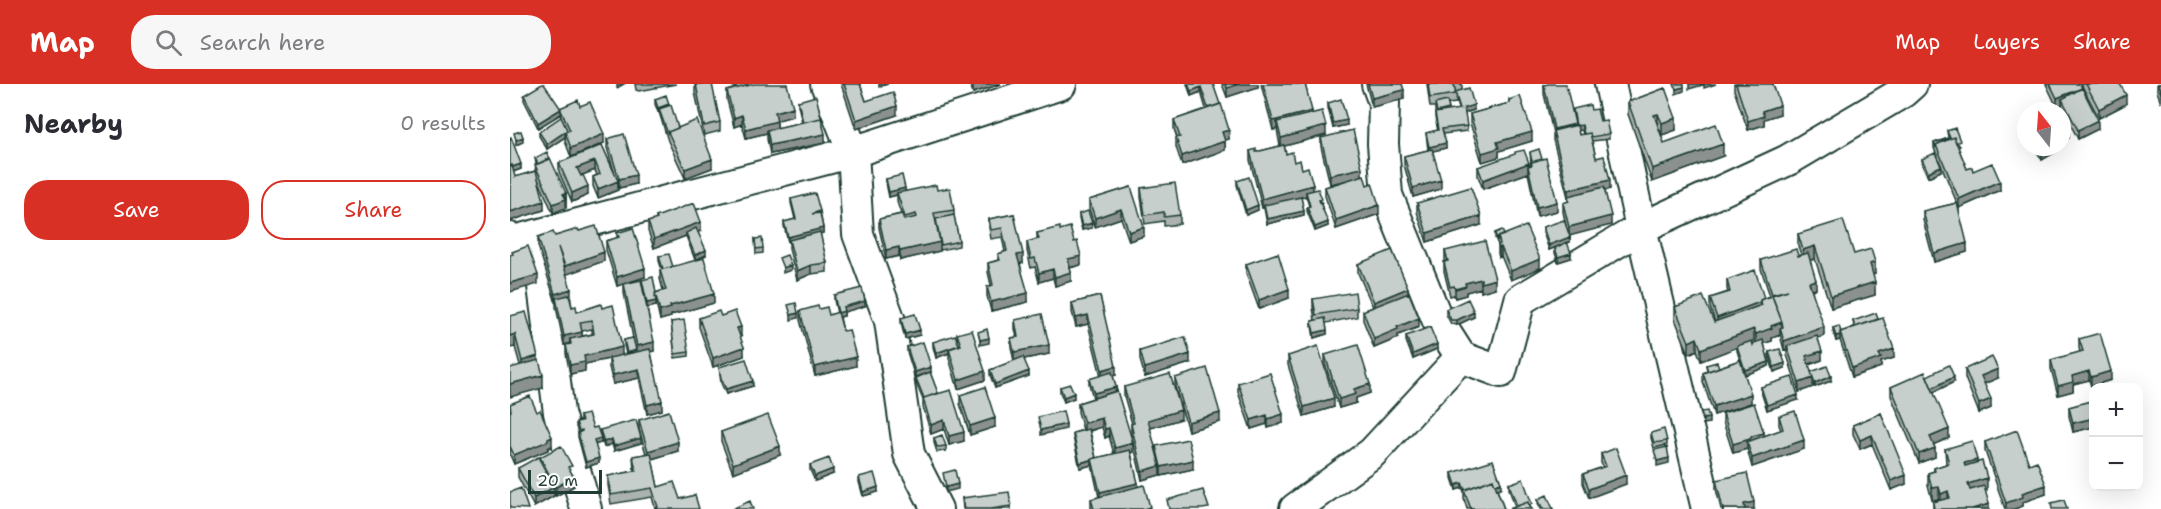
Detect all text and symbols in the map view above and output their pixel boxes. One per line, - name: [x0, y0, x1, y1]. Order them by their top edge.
- search box: [131, 15, 551, 69]
- text: Map: [30, 23, 95, 61]
- icon: search: [152, 26, 185, 59]
- text: Search here: [200, 28, 325, 57]
- text: Map: [1895, 28, 1940, 56]
- text: Layers: [1973, 28, 2040, 56]
- text: Share: [2073, 28, 2131, 56]
- north arrow: [2017, 102, 2071, 156]
- text: Nearby: [24, 106, 123, 141]
- text: 0 results: [400, 110, 486, 136]
- button: Save: [24, 180, 249, 240]
- button: Share: [261, 180, 486, 240]
- map controls: [2089, 383, 2143, 491]
- button: +: [2089, 383, 2143, 437]
- button: −: [2089, 437, 2143, 491]
- scale bar: [528, 467, 602, 494]
- text: 20 m: [537, 470, 578, 491]

